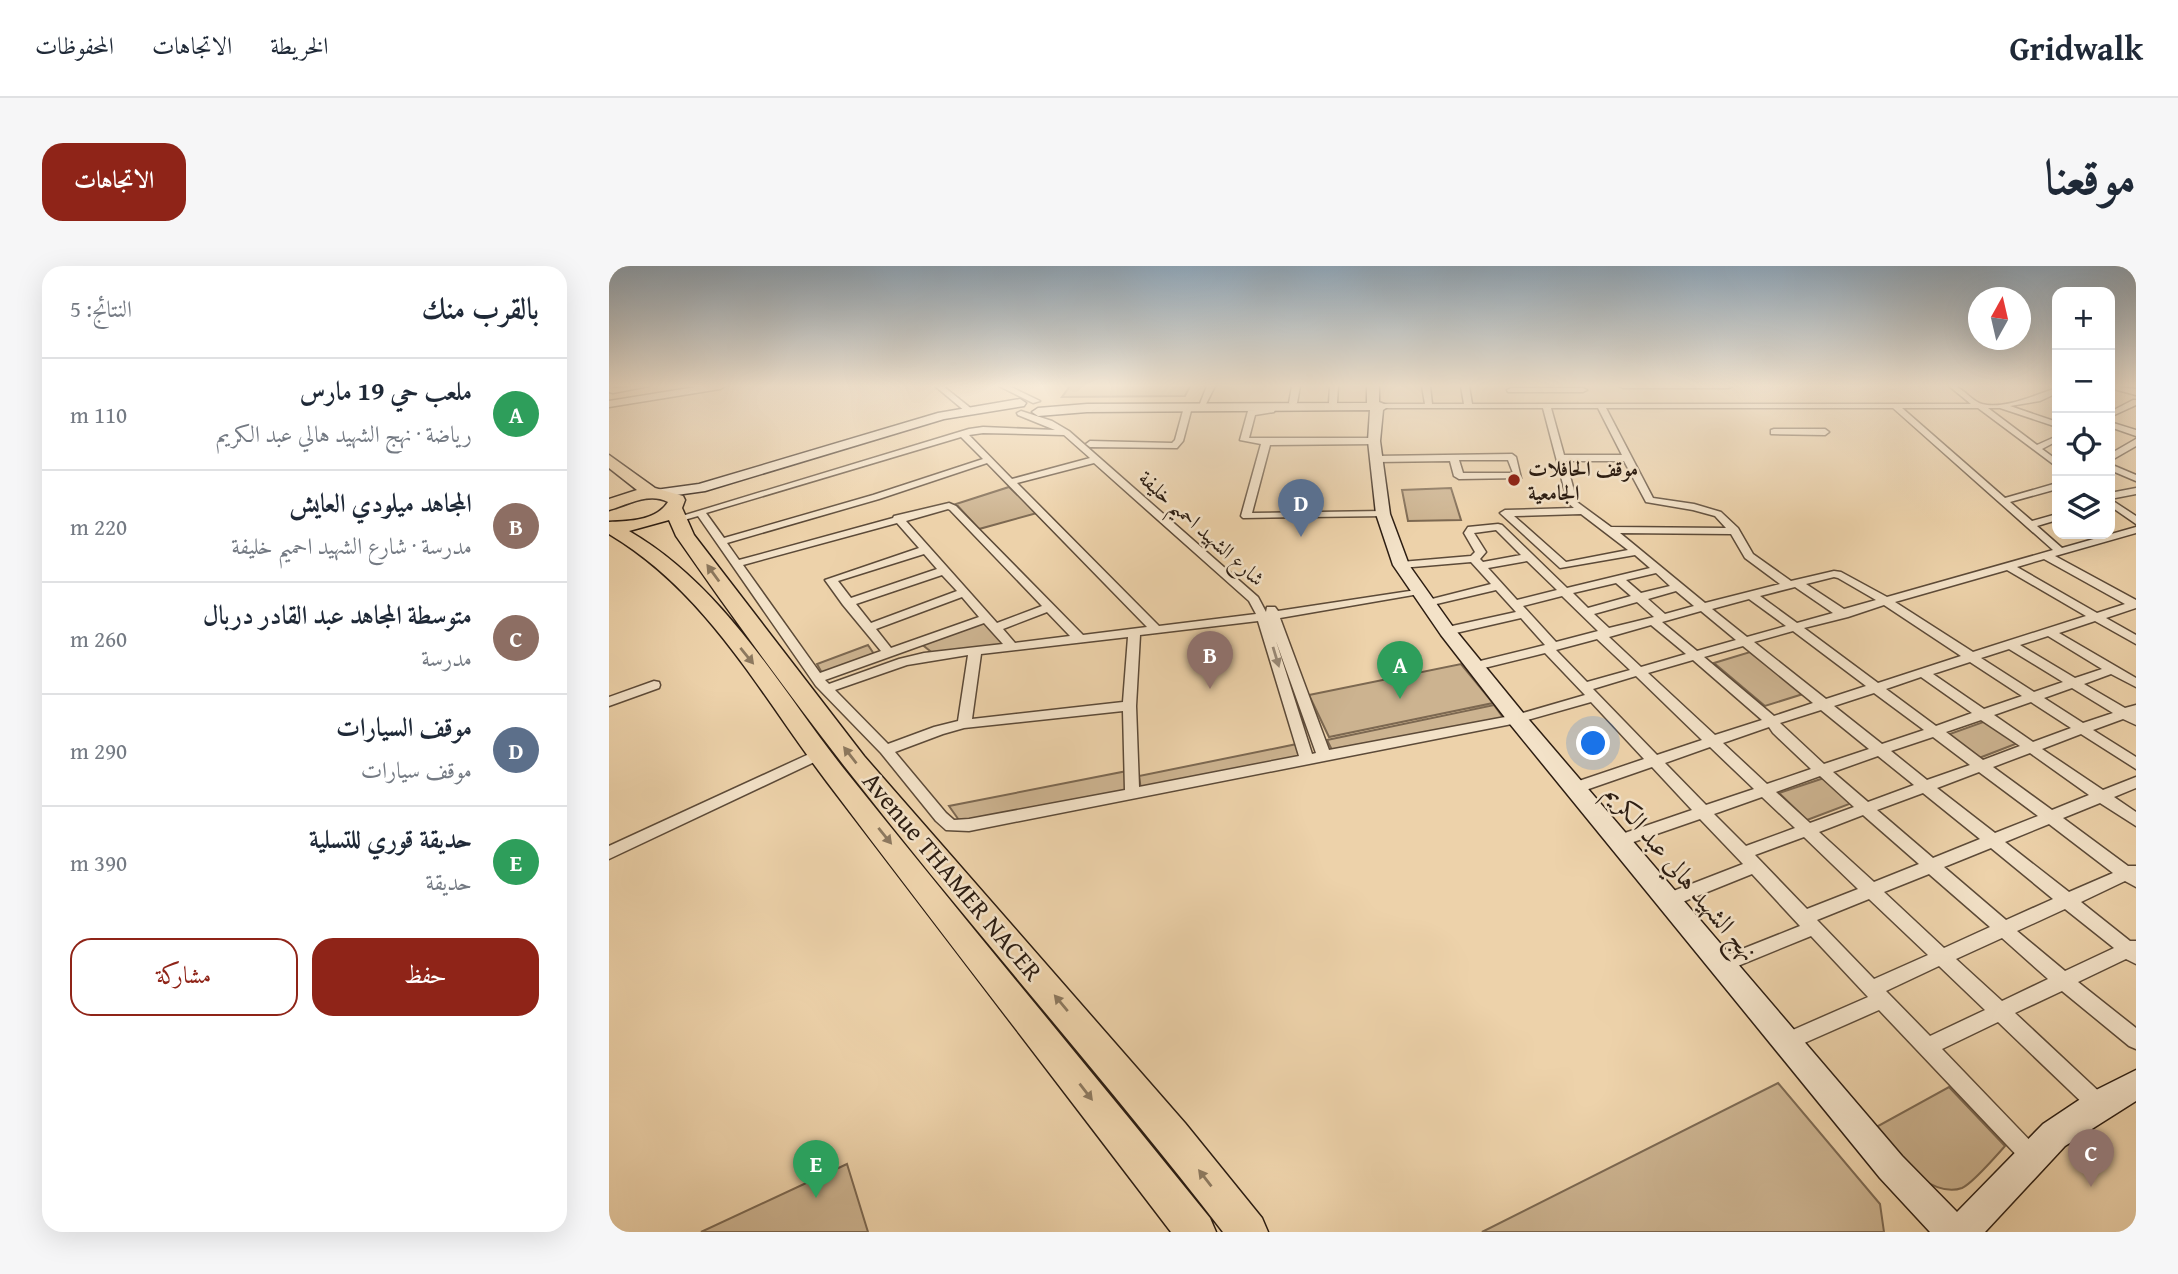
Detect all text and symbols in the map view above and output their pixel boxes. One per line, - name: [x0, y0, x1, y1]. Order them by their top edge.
- text: Gridwalk: [2009, 24, 2143, 72]
- text: المحفوظات: [35, 28, 114, 63]
- text: الاتجاهات: [152, 28, 232, 63]
- text: الخريطة: [270, 28, 329, 63]
- text: موقعنا: [2044, 140, 2136, 212]
- button: الاتجاهات: [42, 143, 186, 221]
- text: بالقرب منك: [422, 286, 539, 330]
- north arrow: [1968, 287, 2031, 350]
- map controls: [2052, 287, 2115, 539]
- button: +: [2052, 287, 2115, 350]
- text: النتائج: 5: [70, 292, 132, 325]
- button: −: [2052, 350, 2115, 413]
- text: ملعب حي 19 مارس: [300, 371, 472, 410]
- text: 110 m: [70, 398, 127, 431]
- text: A: [509, 398, 523, 431]
- button: locate: [2052, 413, 2115, 476]
- text: رياضة · نهج الشهيد هالي عبد الكريم: [216, 417, 472, 450]
- place label: موقف الحافلات الجامعية: [1528, 453, 1638, 508]
- street label: شارع الشهيد احميم خليفة: [1128, 463, 1272, 598]
- marker: موقف الحافلات الجامعية: [1506, 472, 1522, 488]
- button: layers: [2052, 476, 2115, 539]
- pin: D: [1278, 479, 1324, 537]
- text: المجاهد ميلودي العايش: [289, 483, 472, 522]
- text: 220 m: [70, 510, 127, 543]
- text: B: [509, 510, 523, 543]
- text: مدرسة · شارع الشهيد احميم خليفة: [231, 529, 472, 562]
- one-way arrow: [706, 564, 720, 582]
- text: متوسطة المجاهد عبد القادر دربال: [203, 595, 472, 634]
- text: 260 m: [70, 622, 127, 655]
- text: C: [510, 622, 523, 655]
- pin: B: [1187, 631, 1233, 689]
- text: مدرسة: [421, 641, 472, 674]
- pin: A: [1377, 641, 1423, 699]
- one-way arrow: [739, 646, 754, 664]
- one-way arrow: [1271, 647, 1281, 668]
- text: موقف السيارات: [336, 707, 472, 746]
- your location: [1576, 726, 1610, 760]
- text: 290 m: [70, 734, 127, 767]
- text: D: [509, 734, 524, 767]
- one-way arrow: [843, 746, 858, 763]
- text: موقف سيارات: [361, 753, 472, 786]
- street label: Avenue THAMER NACER: [854, 763, 1052, 989]
- street label: نهج الشهيد هالي عبد الكريم: [1592, 775, 1768, 972]
- text: حديقة قوري للتسلية: [309, 819, 472, 858]
- one-way arrow: [877, 828, 892, 845]
- text: 390 m: [70, 846, 127, 879]
- text: E: [510, 846, 522, 879]
- text: حديقة: [425, 865, 472, 898]
- button: مشاركة: [70, 938, 298, 1016]
- button: حفظ: [312, 938, 539, 1016]
- one-way arrow: [1053, 994, 1068, 1012]
- one-way arrow: [1078, 1083, 1093, 1101]
- pin: C: [2068, 1129, 2114, 1187]
- pin: E: [793, 1140, 839, 1198]
- one-way arrow: [1198, 1170, 1213, 1188]

